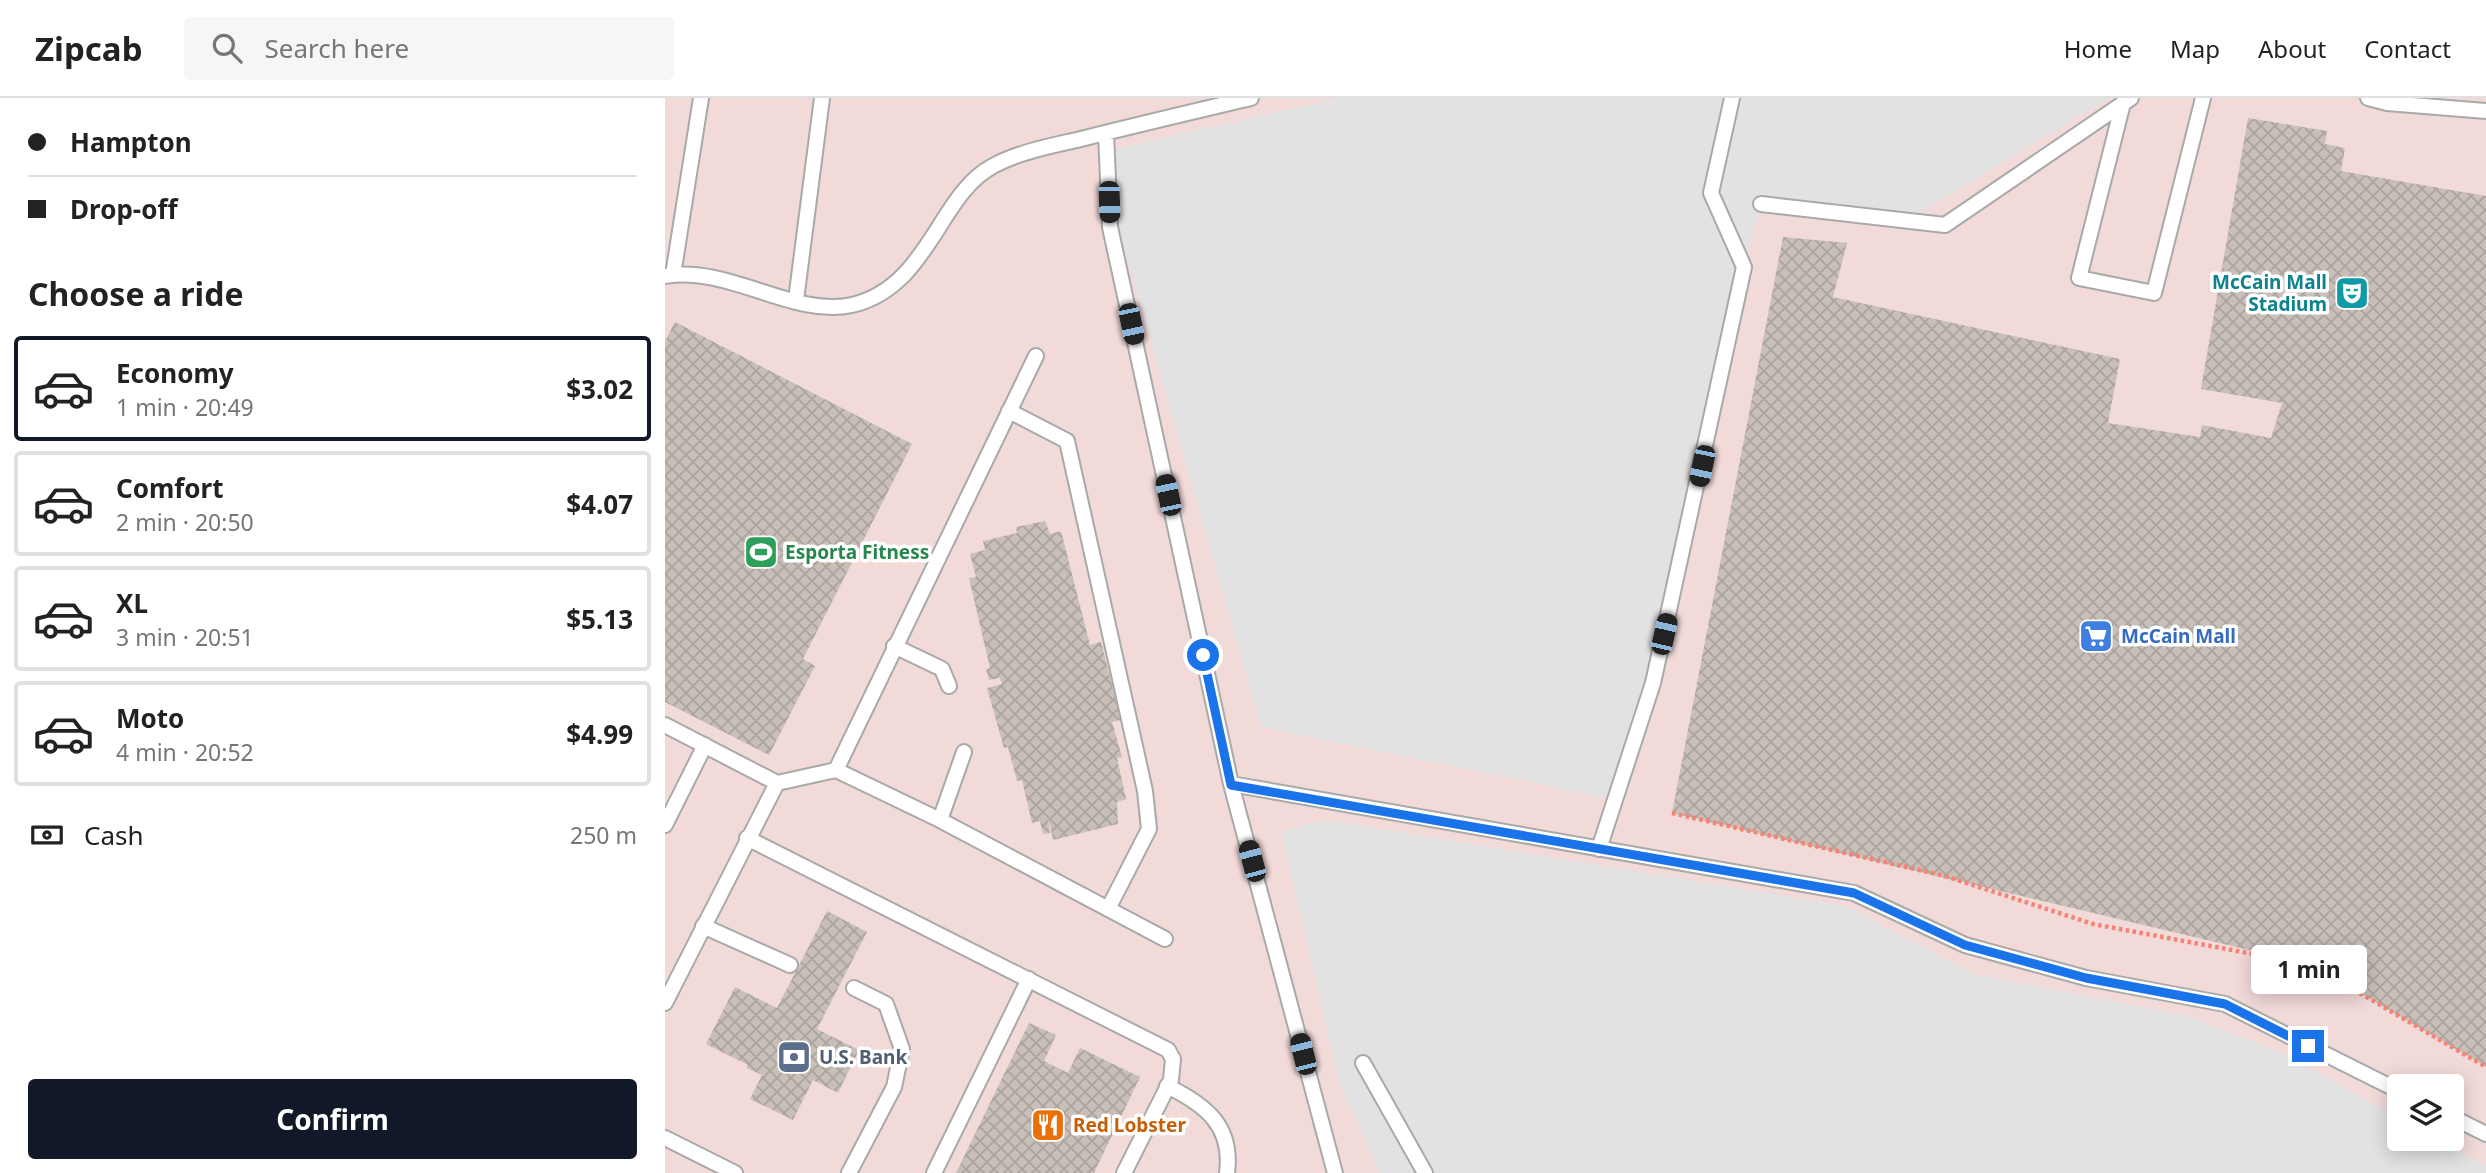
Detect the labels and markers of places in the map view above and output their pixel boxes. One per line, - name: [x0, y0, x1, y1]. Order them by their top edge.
- place label: McCain Mall Stadium: [2212, 269, 2327, 317]
- theatre icon: McCain Mall Stadium: [2333, 274, 2371, 312]
- sports icon: Esporta Fitness: [742, 533, 780, 571]
- place label: Esporta Fitness: [785, 539, 929, 565]
- supermarket icon: McCain Mall: [2077, 617, 2115, 655]
- place label: McCain Mall: [2121, 623, 2236, 649]
- bank icon: U.S. Bank: [775, 1038, 813, 1076]
- place label: U.S. Bank: [819, 1044, 907, 1070]
- restaurant icon: Red Lobster: [1029, 1106, 1067, 1144]
- place label: Red Lobster: [1073, 1112, 1186, 1138]

